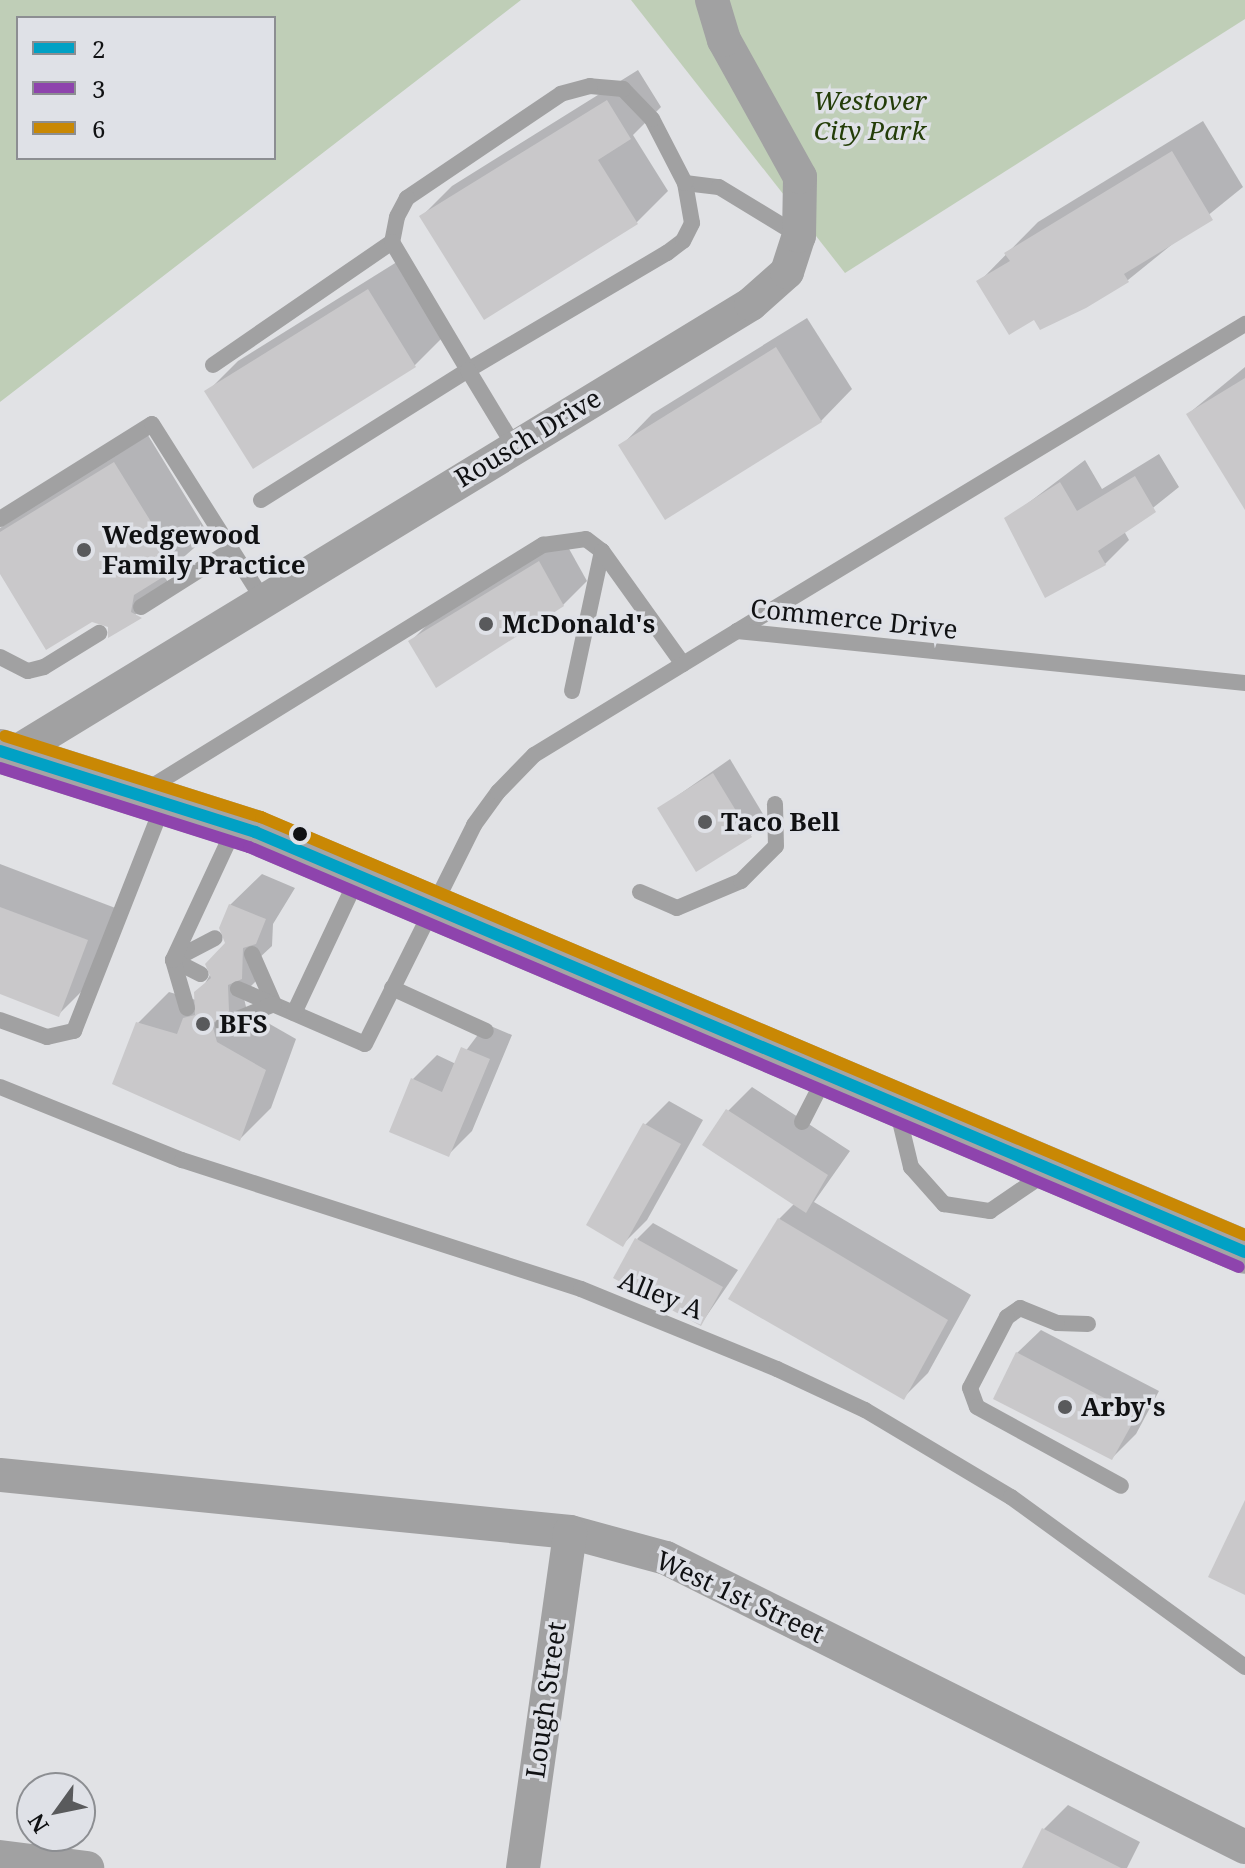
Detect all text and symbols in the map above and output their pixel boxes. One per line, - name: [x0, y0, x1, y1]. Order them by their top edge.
- legend: [16, 16, 276, 160]
- text: 2: [92, 32, 105, 65]
- text: 3: [92, 72, 105, 105]
- park label: Westover City Park: [813, 85, 927, 146]
- text: 6: [92, 112, 105, 145]
- street label: Rousch Drive: [449, 382, 607, 494]
- place label: Wedgewood Family Practice: [102, 519, 306, 580]
- marker: Wedgewood Family Practice: [73, 539, 95, 561]
- street label: Commerce Drive: [749, 593, 959, 645]
- place label: McDonald's: [502, 608, 655, 640]
- marker: McDonald's: [477, 615, 495, 633]
- place label: Taco Bell: [721, 806, 840, 838]
- marker: Taco Bell: [696, 813, 714, 831]
- unlabelled marker: [292, 826, 308, 842]
- place label: BFS: [219, 1008, 268, 1040]
- marker: BFS: [194, 1015, 212, 1033]
- street label: Alley A: [614, 1264, 708, 1326]
- place label: Arby's: [1081, 1391, 1166, 1423]
- marker: Arby's: [1056, 1398, 1074, 1416]
- street label: West 1st Street: [651, 1544, 829, 1650]
- street label: Lough Street: [520, 1620, 572, 1780]
- north arrow: [16, 1772, 96, 1852]
- text: N: [20, 1809, 55, 1839]

